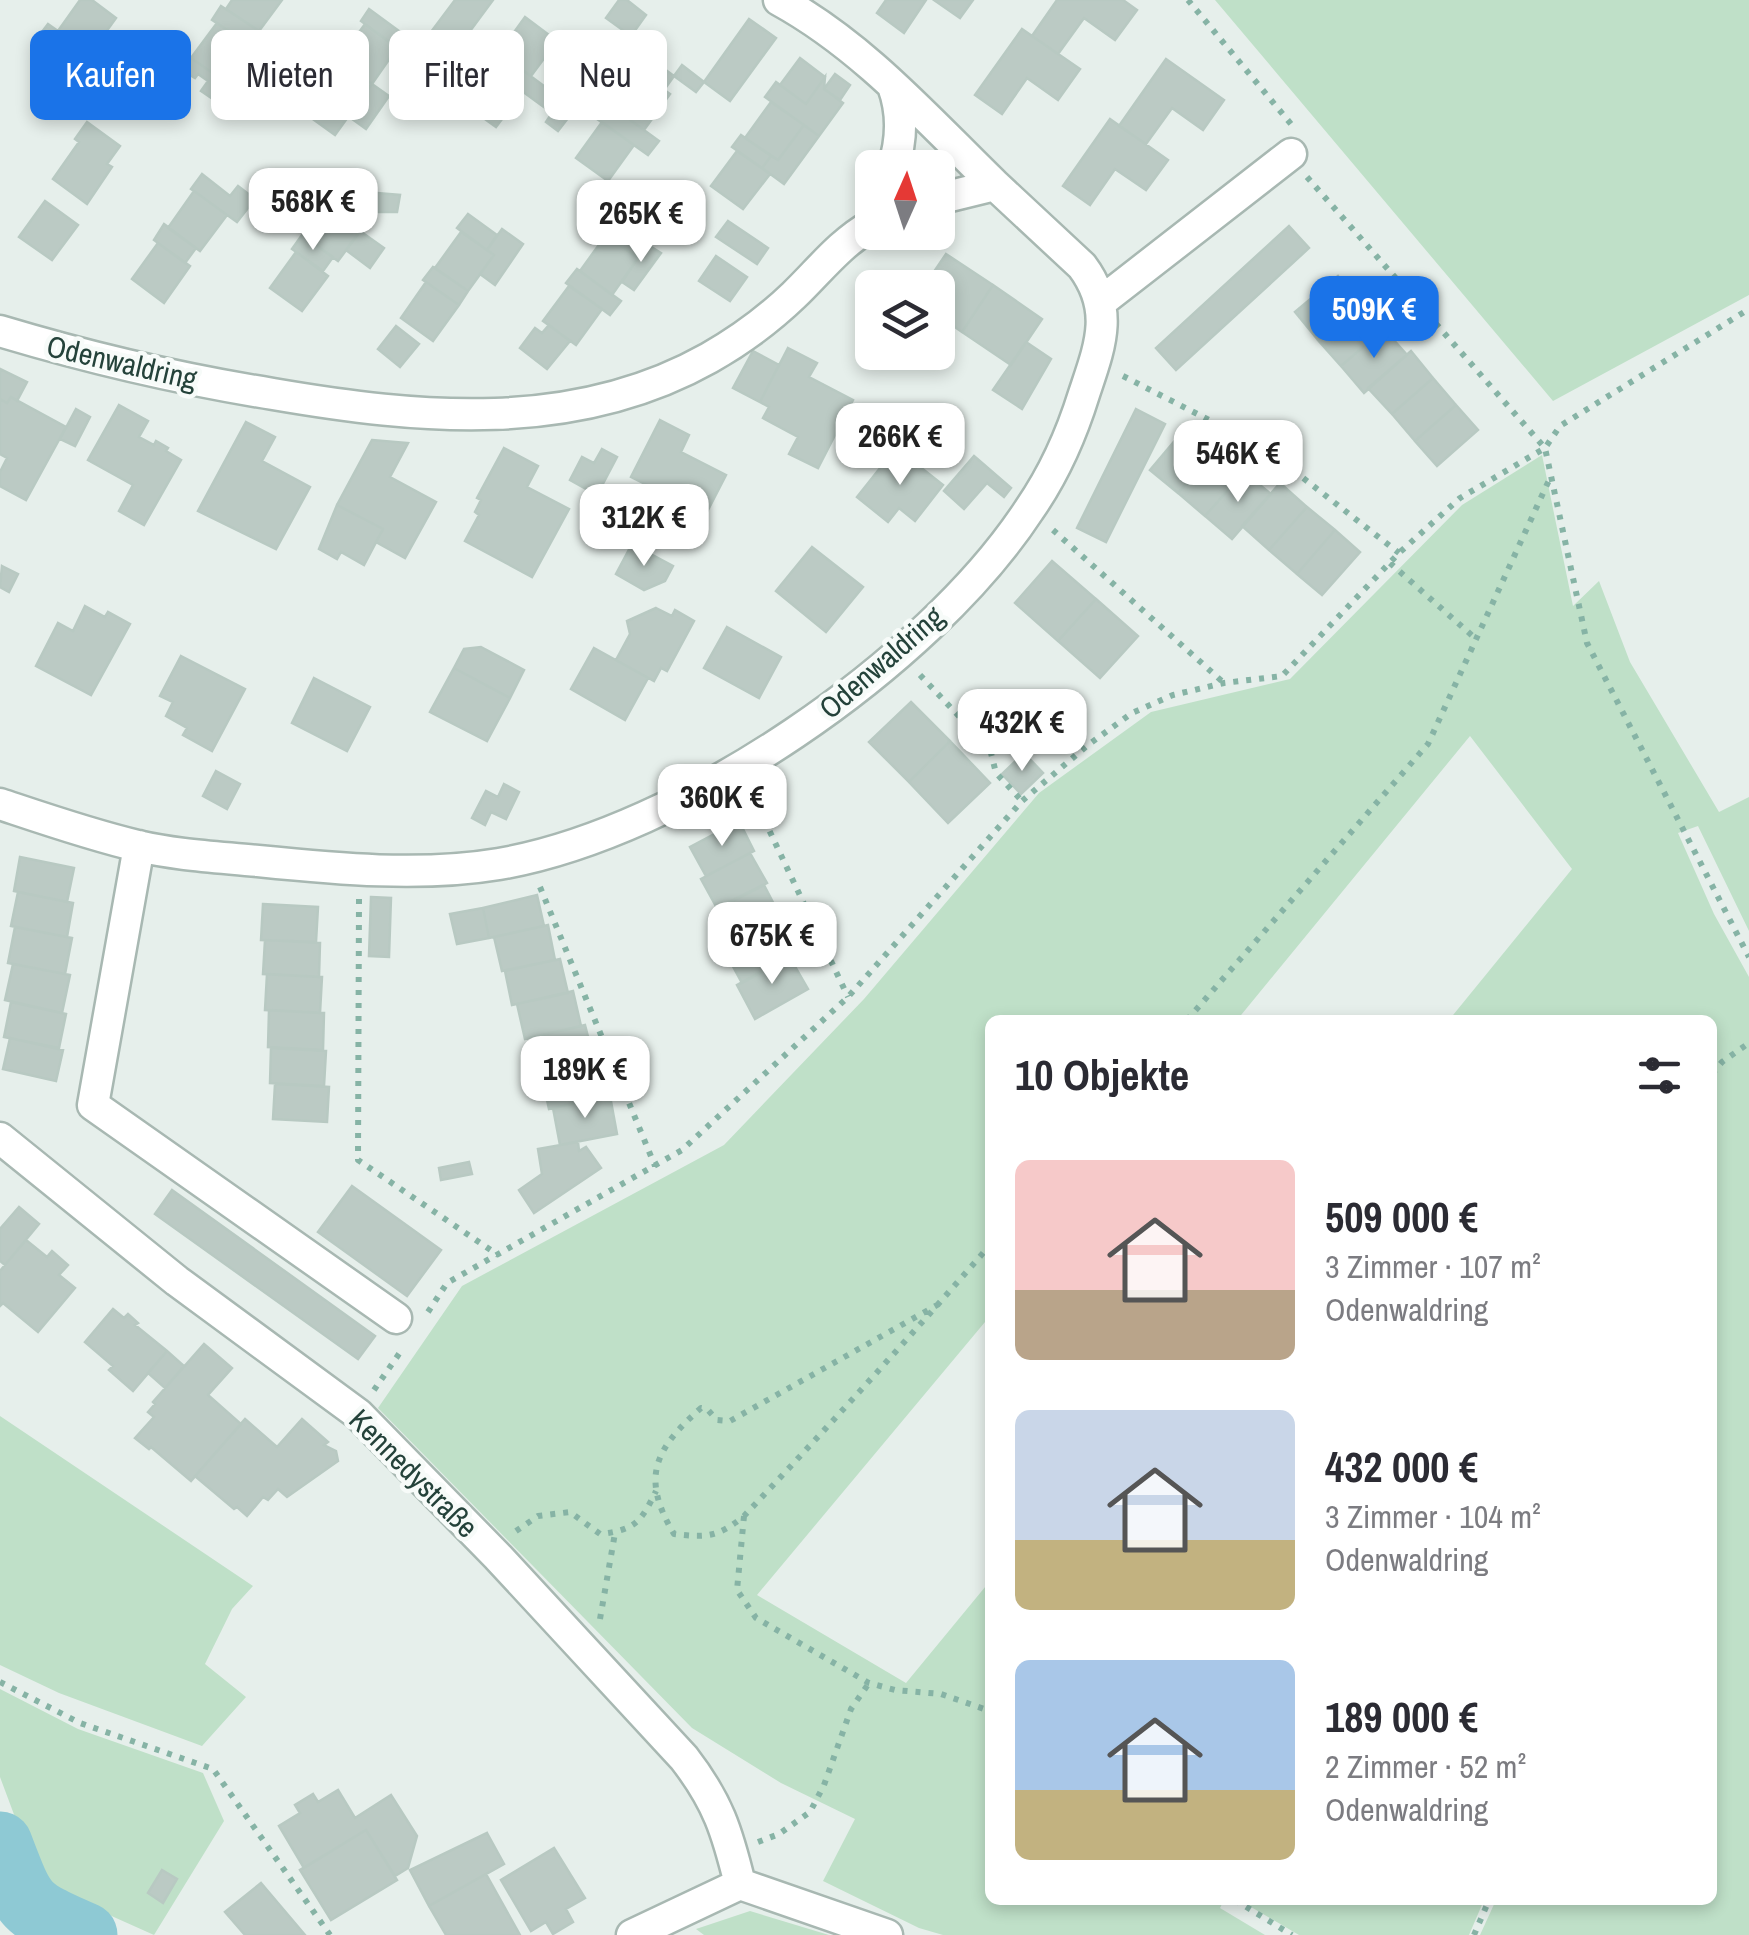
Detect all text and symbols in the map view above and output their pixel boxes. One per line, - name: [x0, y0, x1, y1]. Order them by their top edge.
- chip: Kaufen: [30, 30, 191, 120]
- chip: Mieten: [211, 30, 369, 120]
- chip: Filter: [389, 30, 524, 120]
- chip: Neu: [544, 30, 667, 120]
- north arrow: [855, 150, 955, 250]
- map controls: [855, 150, 955, 370]
- pin: 568K €: [232, 168, 394, 253]
- text: 568K €: [271, 179, 355, 222]
- pin: 265K €: [560, 180, 722, 265]
- text: 265K €: [599, 191, 683, 234]
- button: layers: [855, 270, 955, 370]
- pin: 509K €: [1293, 276, 1455, 361]
- text: 509K €: [1332, 287, 1416, 330]
- street label: Odenwaldring: [43, 325, 201, 399]
- pin: 266K €: [819, 403, 981, 488]
- text: 266K €: [858, 414, 942, 457]
- pin: 546K €: [1157, 420, 1319, 505]
- text: 546K €: [1196, 431, 1280, 474]
- pin: 312K €: [563, 484, 725, 569]
- text: 312K €: [602, 495, 686, 538]
- street label: Odenwaldring: [810, 596, 952, 727]
- pin: 432K €: [941, 689, 1103, 774]
- text: 432K €: [980, 700, 1064, 743]
- pin: 360K €: [641, 764, 803, 849]
- text: 360K €: [680, 775, 764, 818]
- pin: 675K €: [691, 902, 853, 987]
- text: 675K €: [730, 913, 814, 956]
- pin: 189K €: [504, 1036, 666, 1121]
- text: 189K €: [543, 1047, 627, 1090]
- text: 10 Objekte: [1015, 1047, 1189, 1103]
- icon: filters: [1632, 1048, 1687, 1103]
- text: 509 000 €: [1325, 1189, 1478, 1245]
- icon: home: [1095, 1200, 1215, 1320]
- text: 3 Zimmer · 107 m²: [1325, 1245, 1541, 1288]
- text: Odenwaldring: [1325, 1288, 1488, 1331]
- street label: Kennedystraße: [341, 1400, 487, 1546]
- text: 432 000 €: [1325, 1439, 1478, 1495]
- icon: home: [1095, 1450, 1215, 1570]
- text: 3 Zimmer · 104 m²: [1325, 1495, 1541, 1538]
- text: Odenwaldring: [1325, 1538, 1488, 1581]
- text: 189 000 €: [1325, 1689, 1478, 1745]
- icon: home: [1095, 1700, 1215, 1820]
- text: 2 Zimmer · 52 m²: [1325, 1745, 1526, 1788]
- text: Odenwaldring: [1325, 1788, 1488, 1831]

